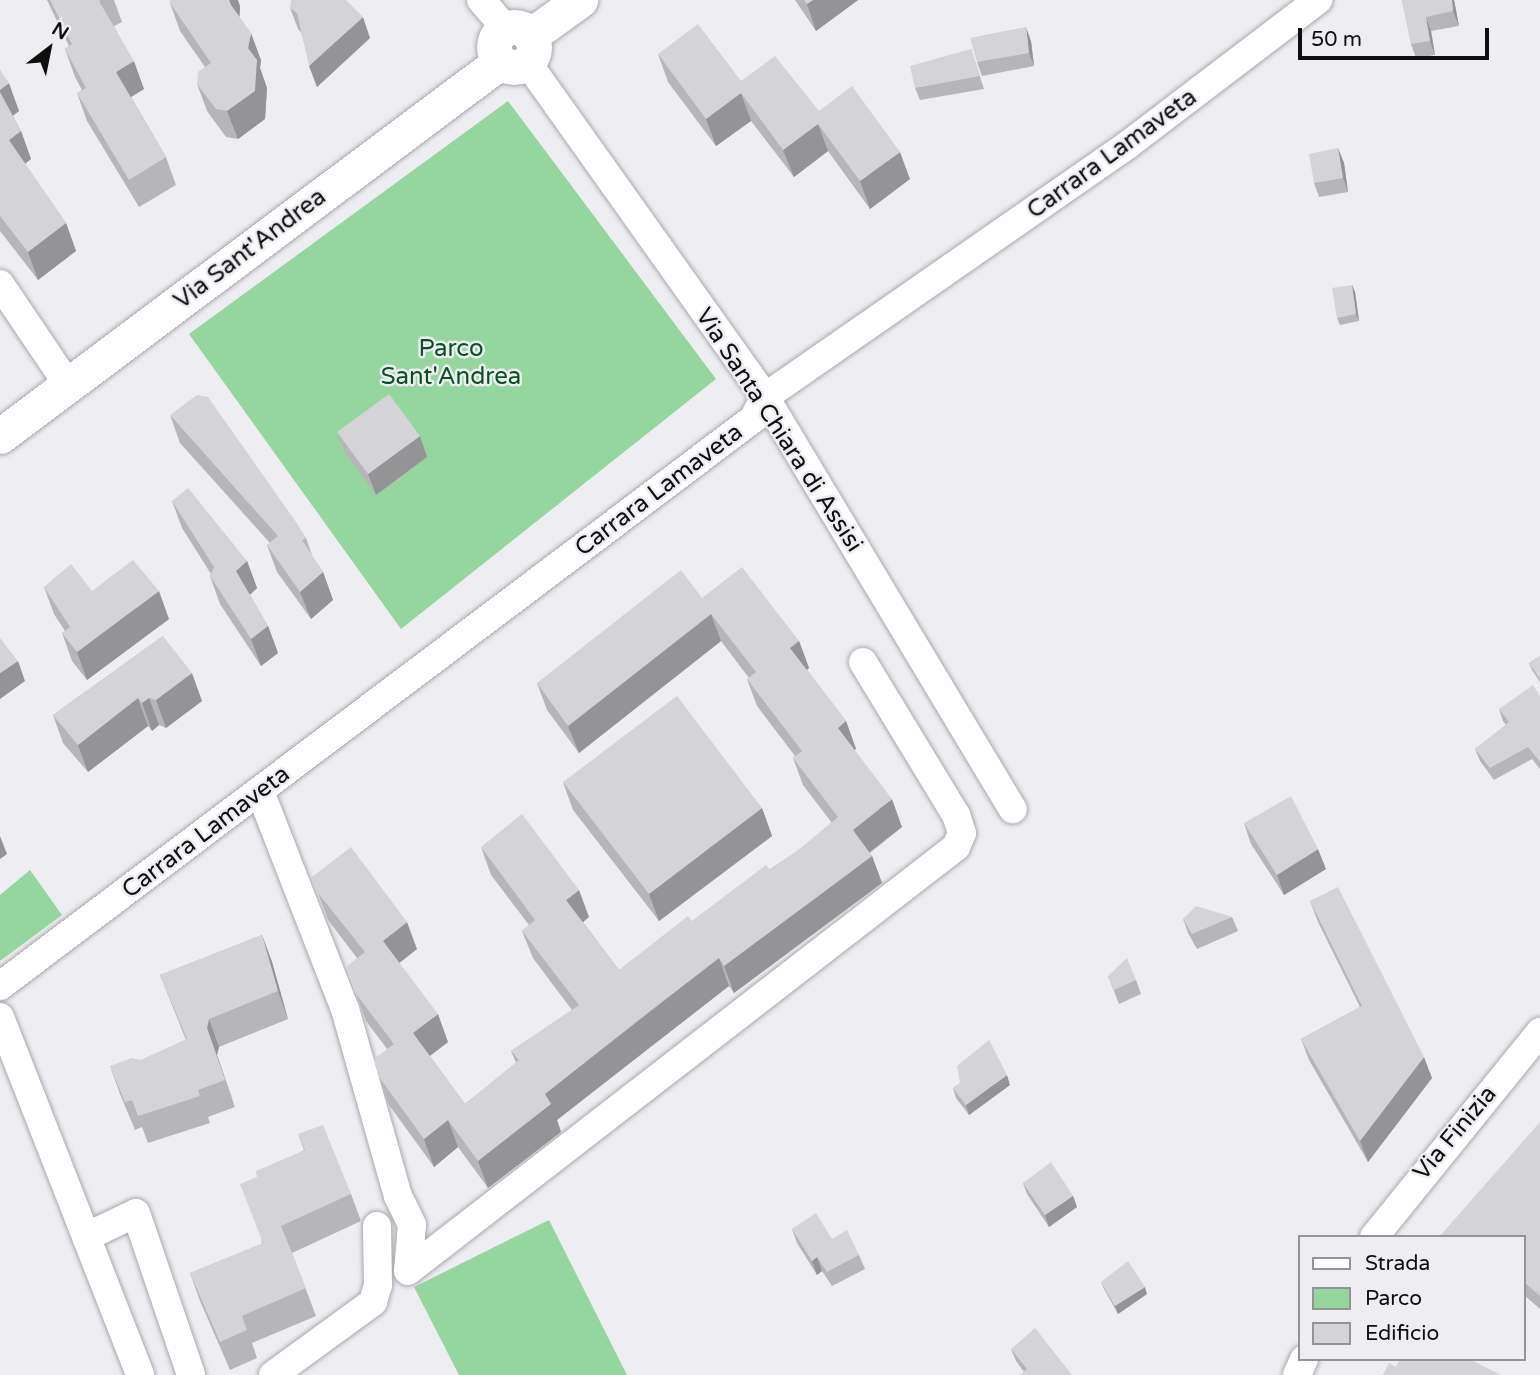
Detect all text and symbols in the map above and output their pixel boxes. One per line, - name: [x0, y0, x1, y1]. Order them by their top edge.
- north arrow: [14, 14, 84, 84]
- scale bar: [1302, 14, 1493, 58]
- text: N: [48, 18, 72, 45]
- text: 50 m: [1311, 27, 1362, 52]
- street label: Carrara Lamaveta: [1022, 83, 1202, 225]
- street label: Via Sant'Andrea: [168, 183, 332, 315]
- street label: Via Santa Chiara di Assisi: [689, 303, 869, 557]
- park label: Parco Sant'Andrea: [381, 335, 521, 391]
- street label: Carrara Lamaveta: [570, 418, 748, 562]
- street label: Carrara Lamaveta: [117, 760, 295, 904]
- street label: Via Finizia: [1407, 1080, 1503, 1186]
- legend: [1298, 1235, 1526, 1361]
- text: Strada: [1365, 1251, 1430, 1276]
- text: Parco: [1365, 1286, 1422, 1311]
- text: Edificio: [1365, 1321, 1439, 1346]

